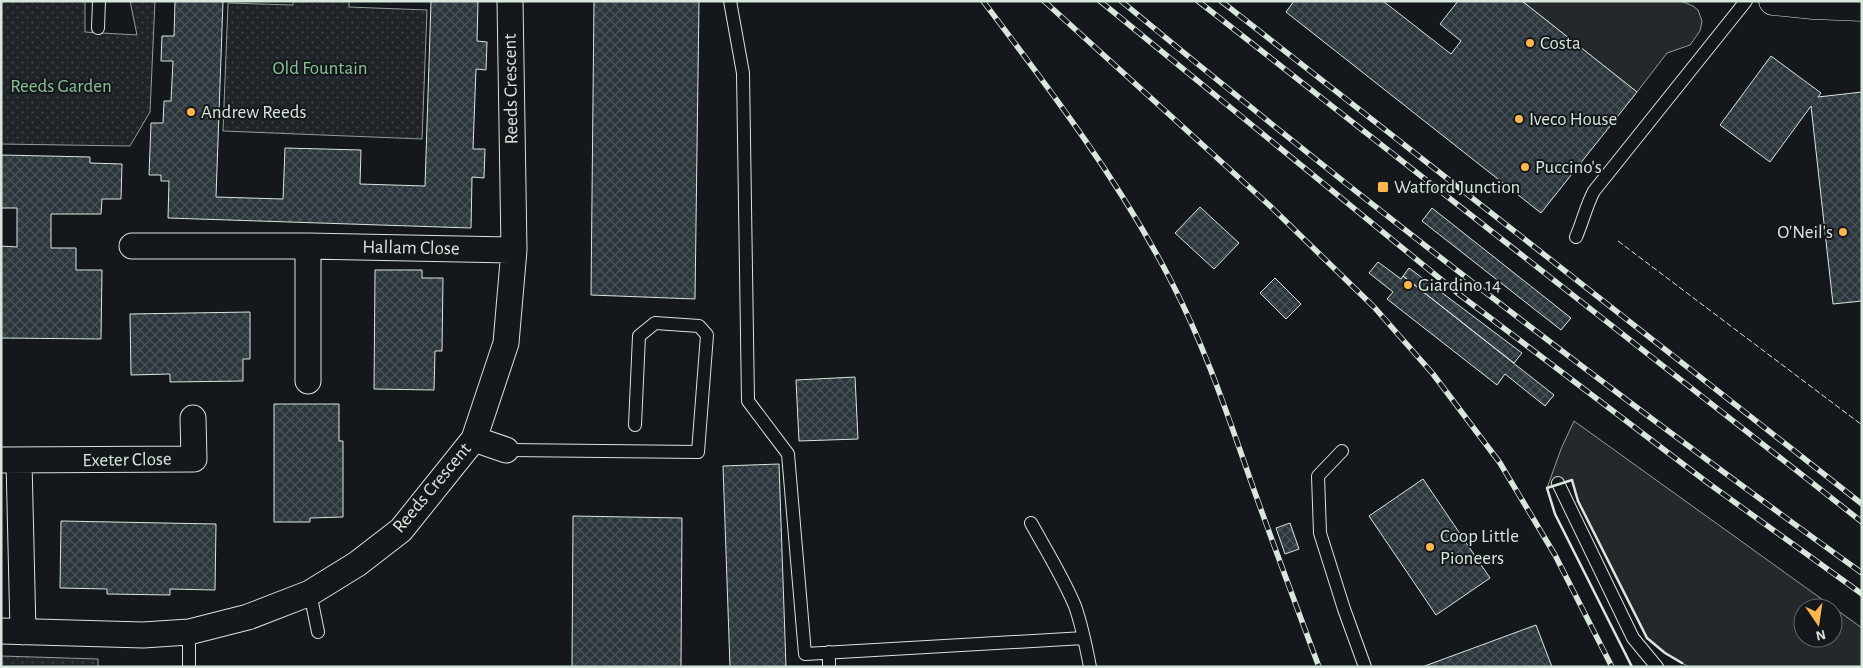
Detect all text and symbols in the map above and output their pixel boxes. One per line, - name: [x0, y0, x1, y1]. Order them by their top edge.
- street label: Reeds Crescent: [501, 33, 521, 145]
- place label: Costa: [1540, 34, 1581, 53]
- marker: Costa: [1524, 37, 1536, 49]
- park label: Old Fountain: [272, 59, 368, 78]
- park label: Reeds Garden: [10, 77, 112, 96]
- place label: Andrew Reeds: [201, 103, 307, 122]
- marker: Andrew Reeds: [185, 106, 197, 118]
- place label: Iveco House: [1529, 110, 1617, 129]
- marker: Iveco House: [1513, 113, 1525, 125]
- place label: Puccino's: [1535, 158, 1602, 177]
- marker: Puccino's: [1519, 161, 1531, 173]
- place label: Watford Junction: [1394, 178, 1520, 197]
- marker: Watford Junction: [1376, 180, 1390, 194]
- place label: O'Neil's: [1777, 223, 1833, 242]
- marker: O'Neil's: [1837, 226, 1849, 238]
- street label: Hallam Close: [362, 238, 460, 258]
- place label: Giardino 14: [1418, 276, 1501, 295]
- marker: Giardino 14: [1402, 279, 1414, 291]
- street label: Reeds Crescent: [389, 439, 475, 537]
- street label: Exeter Close: [82, 450, 172, 470]
- place label: Coop Little Pioneers: [1440, 527, 1519, 568]
- marker: Coop Little Pioneers: [1424, 541, 1436, 553]
- north arrow: [1793, 598, 1843, 648]
- text: N: [1814, 627, 1827, 643]

